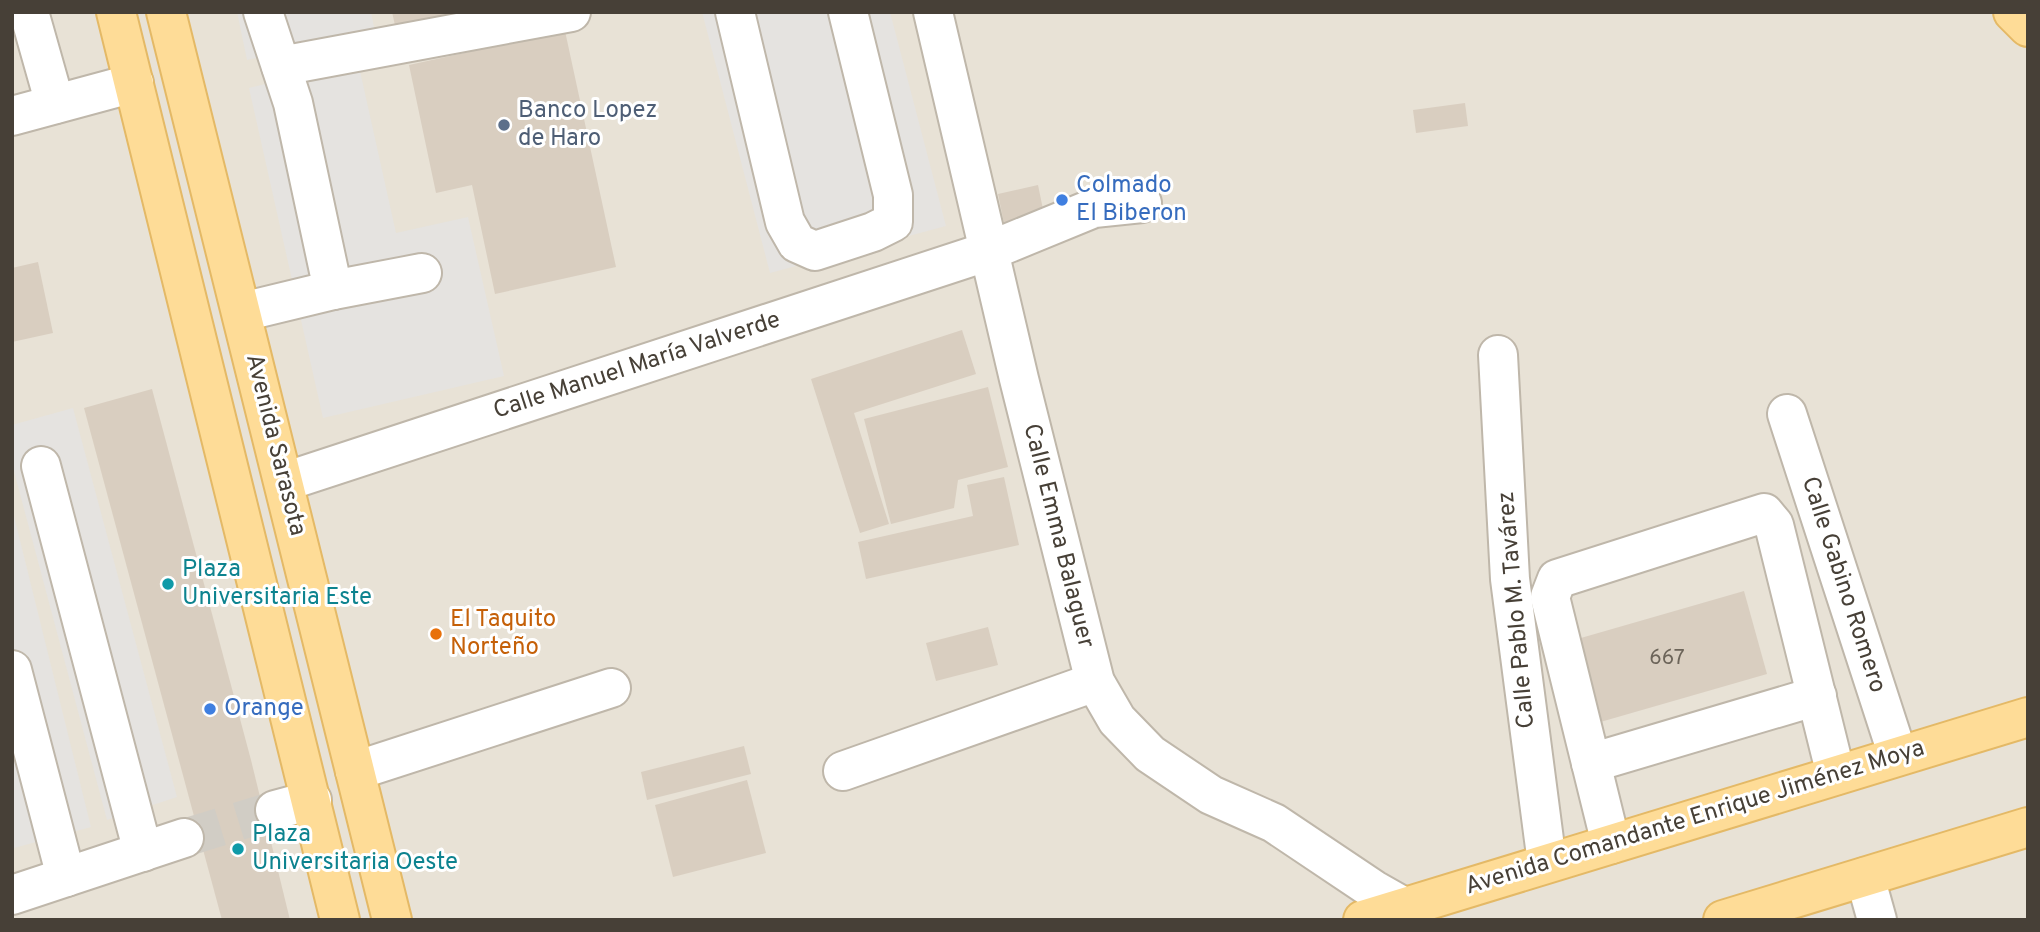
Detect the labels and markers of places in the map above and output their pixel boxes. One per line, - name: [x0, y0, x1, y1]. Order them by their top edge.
- place label: Banco Lopez de Haro: [518, 96, 657, 154]
- marker: Banco Lopez de Haro: [496, 117, 512, 133]
- place label: Colmado El Biberon: [1076, 171, 1187, 229]
- marker: Colmado El Biberon: [1054, 192, 1070, 208]
- place label: Plaza Universitaria Este: [182, 555, 372, 613]
- marker: Plaza Universitaria Este: [160, 576, 176, 592]
- place label: El Taquito Norteño: [450, 605, 556, 663]
- marker: El Taquito Norteño: [428, 626, 444, 642]
- place label: Orange: [224, 694, 304, 724]
- marker: Orange: [202, 701, 218, 717]
- place label: Plaza Universitaria Oeste: [252, 820, 458, 878]
- marker: Plaza Universitaria Oeste: [230, 841, 246, 857]

